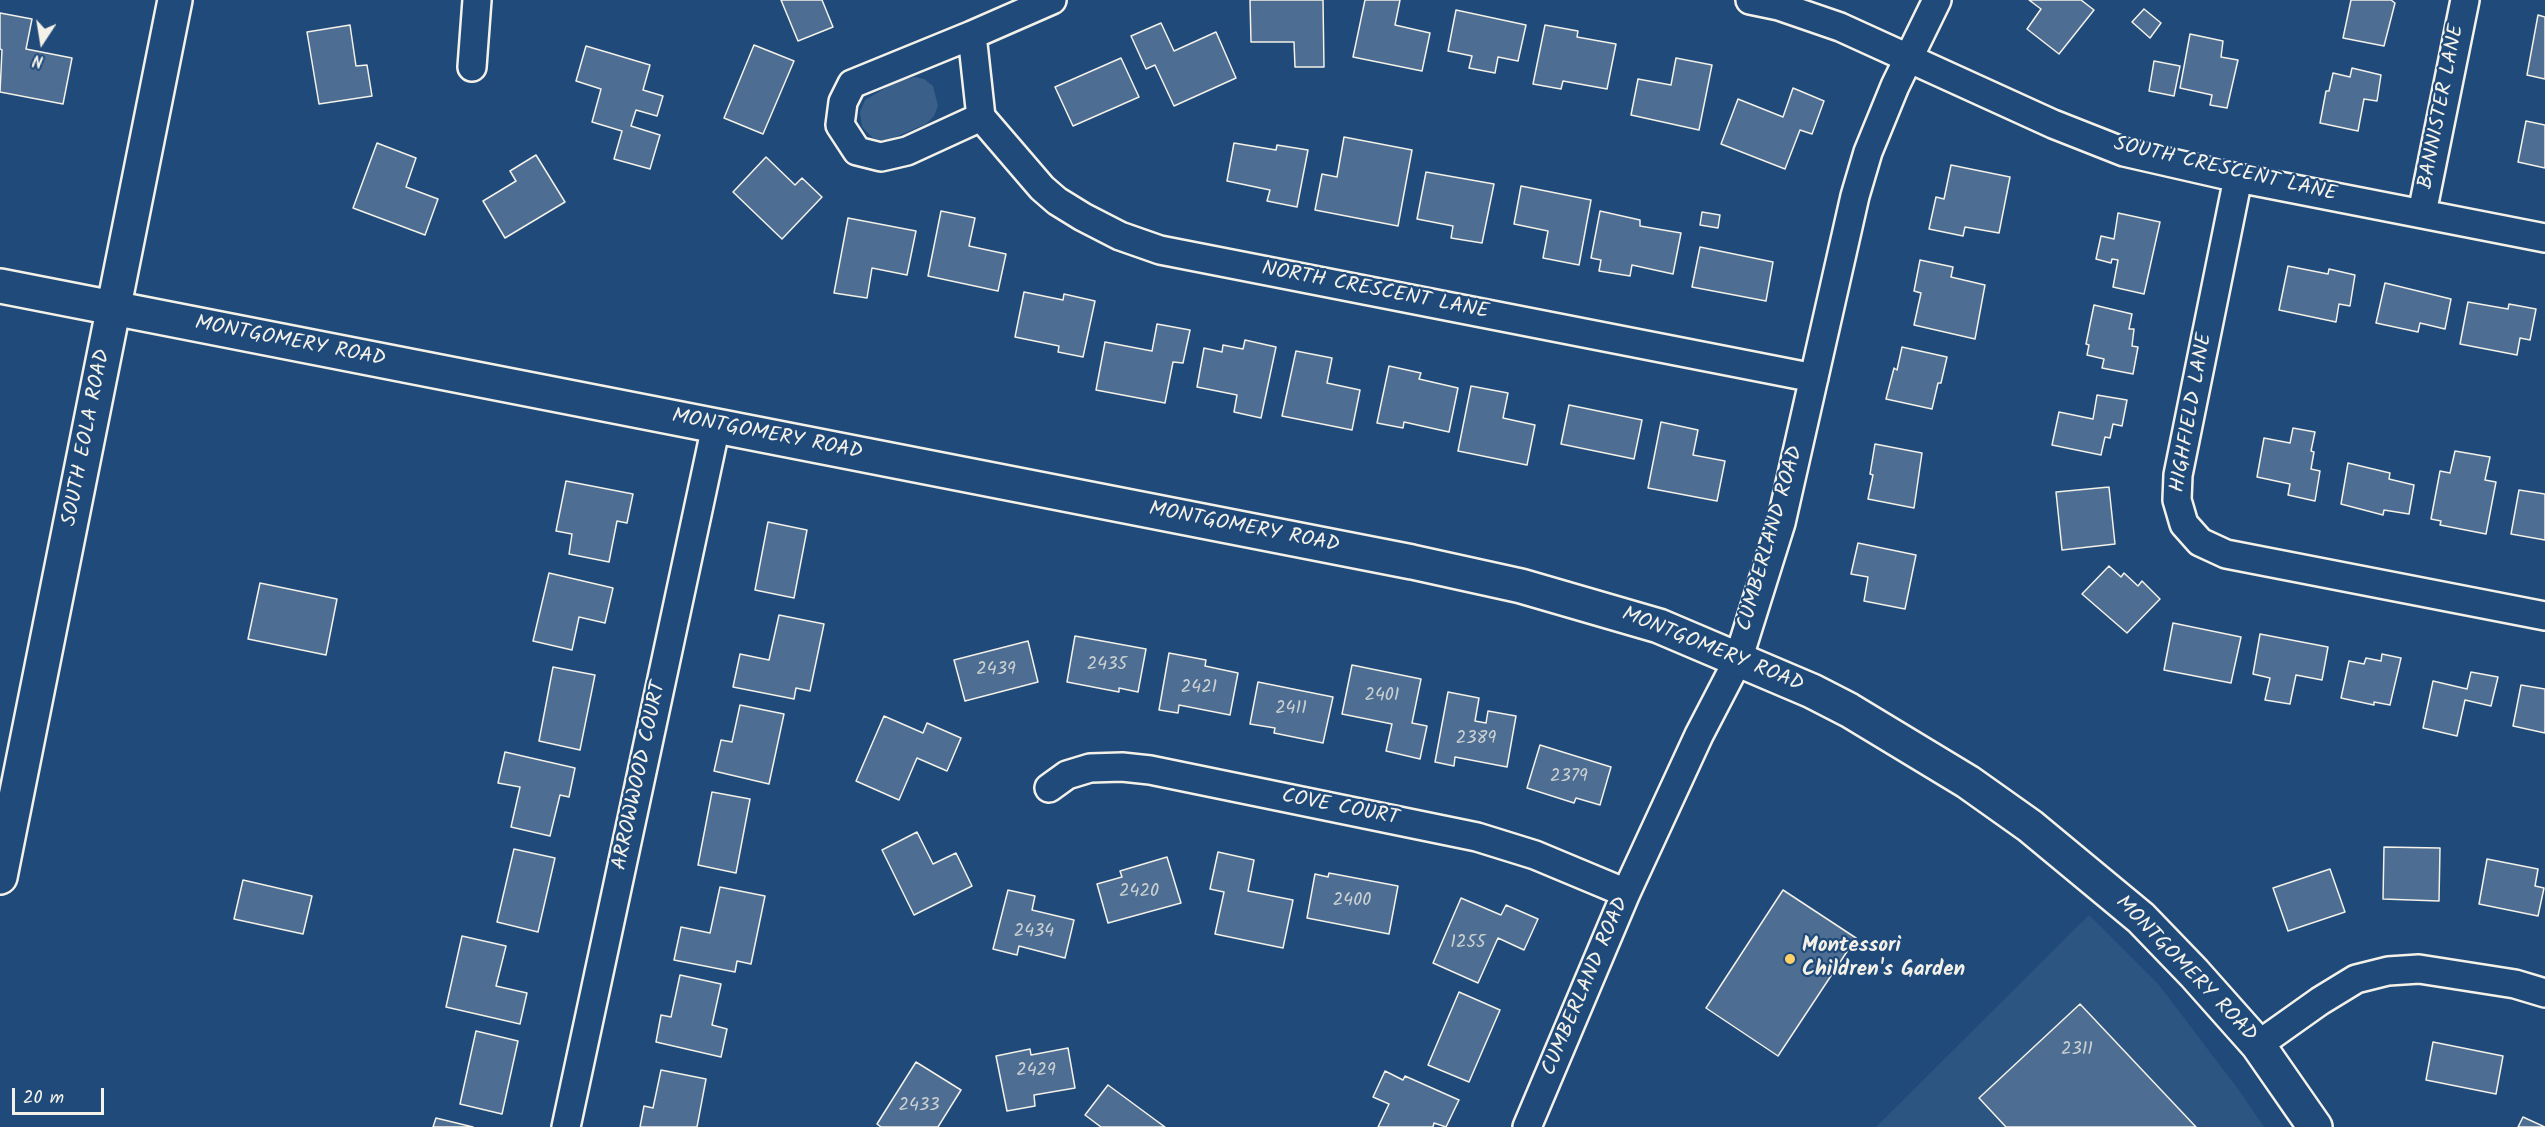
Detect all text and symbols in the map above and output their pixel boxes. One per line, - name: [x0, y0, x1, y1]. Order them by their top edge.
- north arrow: [12, 12, 72, 72]
- street label: BANNISTER LANE: [2415, 23, 2471, 191]
- text: N: [31, 47, 46, 73]
- street label: SOUTH CRESCENT LANE: [2111, 133, 2339, 209]
- street label: NORTH CRESCENT LANE: [1259, 258, 1491, 326]
- street label: MONTGOMERY ROAD: [193, 312, 387, 374]
- street label: HIGHFIELD LANE: [2167, 331, 2219, 495]
- street label: SOUTH EOLA ROAD: [58, 347, 118, 529]
- street label: MONTGOMERY ROAD: [670, 405, 864, 467]
- street label: CUMBERLAND ROAD: [1733, 443, 1811, 635]
- street label: MONTGOMERY ROAD: [1147, 498, 1341, 560]
- street label: MONTGOMERY ROAD: [1617, 603, 1807, 699]
- house number: 2435: [1087, 655, 1127, 677]
- house number: 2439: [976, 660, 1016, 682]
- house number: 2421: [1181, 678, 1217, 700]
- street label: ARROWWOOD COURT: [609, 679, 673, 873]
- house number: 2401: [1364, 686, 1400, 708]
- house number: 2411: [1275, 699, 1307, 721]
- house number: 2389: [1456, 729, 1496, 751]
- house number: 2379: [1550, 767, 1588, 789]
- street label: COVE COURT: [1279, 785, 1401, 833]
- house number: 2420: [1119, 882, 1159, 904]
- house number: 2400: [1333, 891, 1371, 913]
- street label: MONTGOMERY ROAD: [2109, 892, 2261, 1048]
- street label: CUMBERLAND ROAD: [1538, 894, 1636, 1080]
- house number: 2434: [1014, 922, 1054, 944]
- house number: 1255: [1450, 933, 1486, 955]
- place label: Montessori Children's Garden: [1802, 934, 1965, 984]
- marker: Montessori Children's Garden: [1783, 952, 1797, 966]
- house number: 2311: [2061, 1040, 2093, 1062]
- house number: 2429: [1016, 1061, 1056, 1083]
- scale bar: [15, 1076, 106, 1114]
- text: 20 m: [23, 1084, 64, 1113]
- house number: 2433: [899, 1096, 939, 1118]

